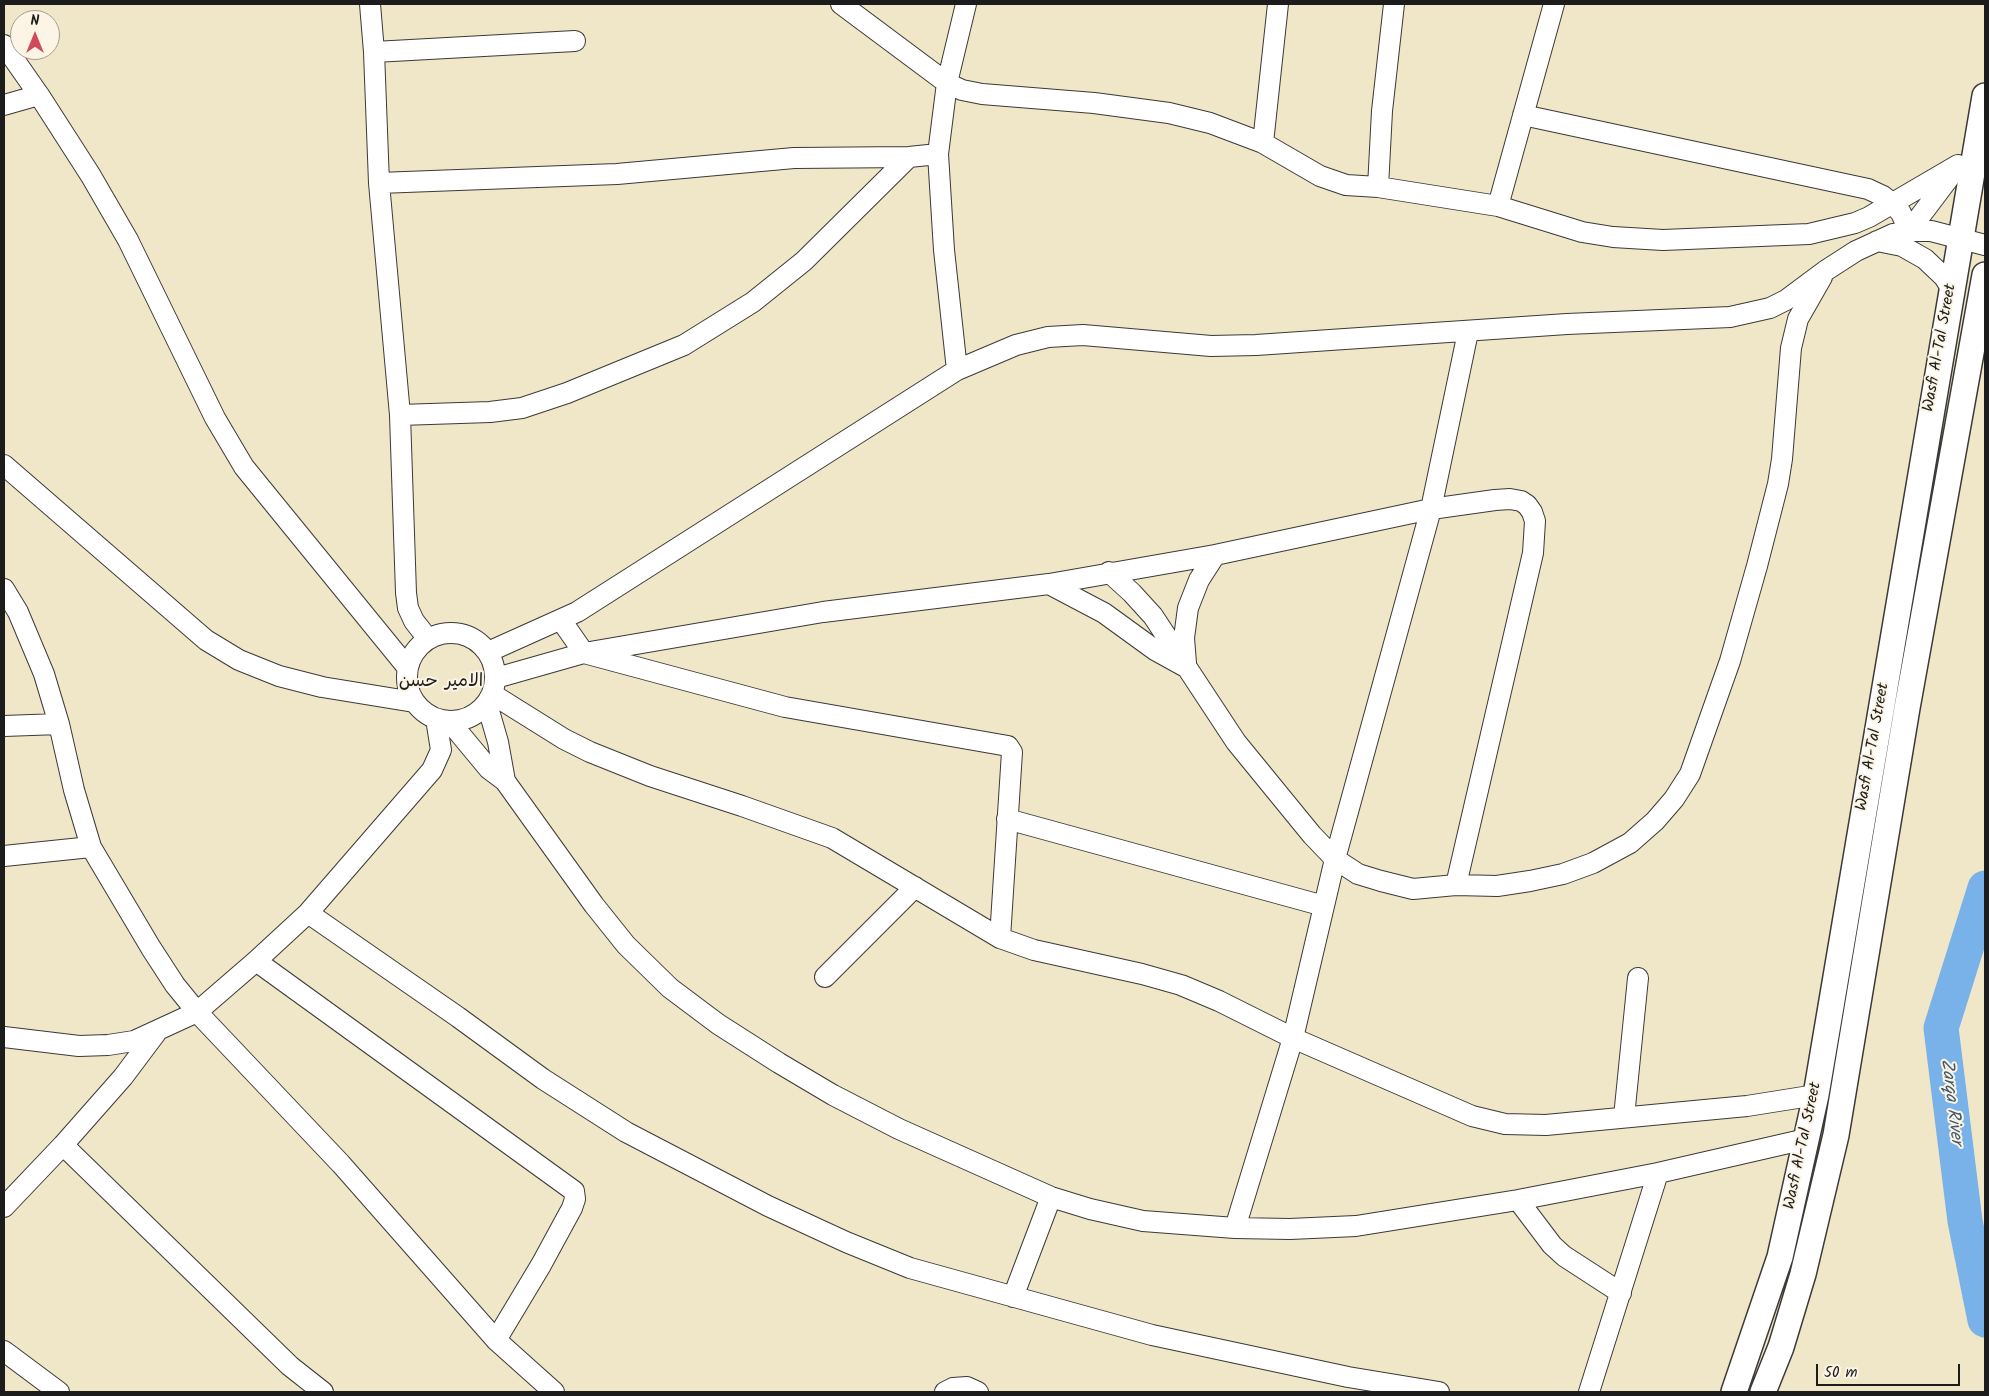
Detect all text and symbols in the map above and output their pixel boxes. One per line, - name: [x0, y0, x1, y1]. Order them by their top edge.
- north arrow: [10, 10, 60, 60]
- text: N: [31, 10, 39, 32]
- street label: Wasfi Al-Tal Street: [1920, 282, 1962, 414]
- district label: الامير حسن: [399, 672, 483, 694]
- street label: Wasfi Al-Tal Street: [1853, 681, 1895, 813]
- water label: Zarqa River: [1934, 1058, 1966, 1146]
- street label: Wasfi Al-Tal Street: [1781, 1081, 1827, 1211]
- scale bar: [1819, 1354, 1963, 1386]
- text: 50 m: [1824, 1361, 1858, 1385]

